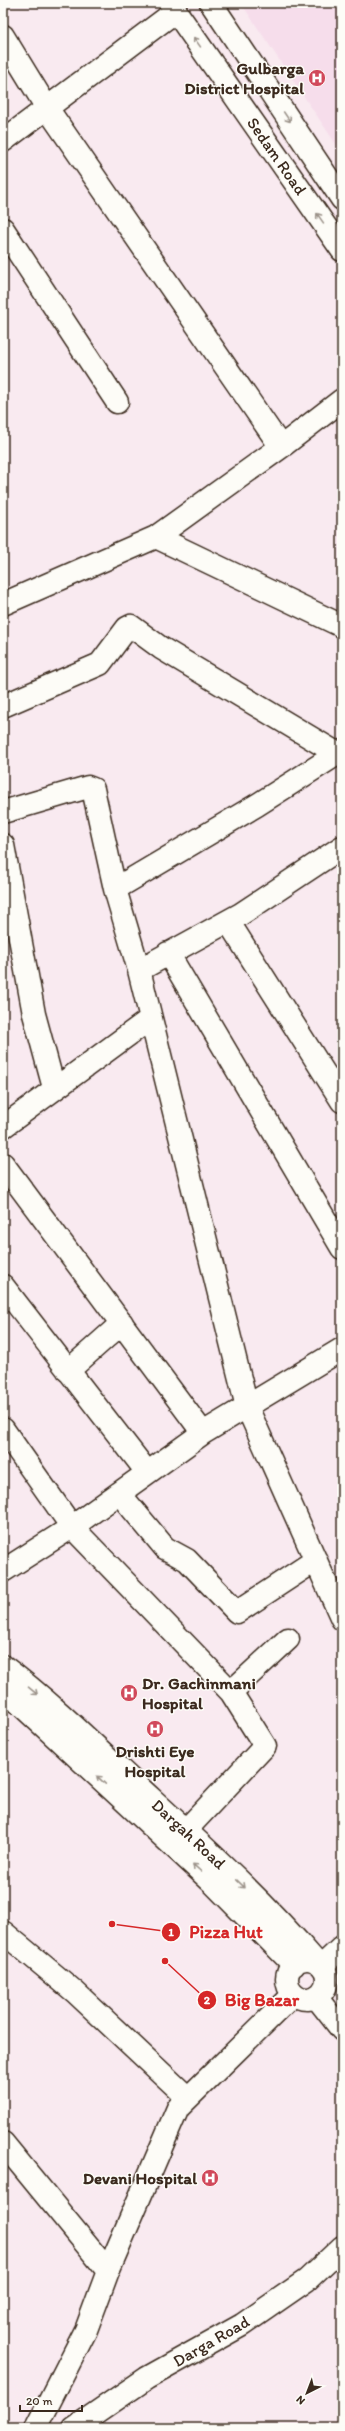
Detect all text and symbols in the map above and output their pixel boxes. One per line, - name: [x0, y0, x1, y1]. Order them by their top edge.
- one-way arrow: [193, 37, 201, 48]
- place label: Gulbarga District Hospital: [184, 58, 304, 99]
- hospital icon: Gulbarga District Hospital: [307, 68, 327, 88]
- one-way arrow: [283, 111, 291, 122]
- street label: Sedam Road: [243, 113, 311, 199]
- one-way arrow: [316, 212, 324, 223]
- place label: Dr. Gachinmani Hospital: [142, 1673, 256, 1714]
- hospital icon: Dr. Gachinmani Hospital: [119, 1683, 139, 1703]
- one-way arrow: [28, 1686, 38, 1695]
- hospital icon: Drishti Eye Hospital: [145, 1719, 165, 1739]
- place label: Drishti Eye Hospital: [115, 1741, 195, 1782]
- one-way arrow: [96, 1775, 106, 1785]
- street label: Dargah Road: [148, 1795, 231, 1874]
- one-way arrow: [192, 1863, 202, 1873]
- one-way arrow: [236, 1879, 246, 1888]
- callout: Pizza Hut: [161, 1917, 270, 1947]
- text: Pizza Hut: [189, 1921, 263, 1943]
- text: 1: [168, 1925, 174, 1939]
- callout: Big Bazar: [197, 1985, 308, 2015]
- text: Big Bazar: [225, 1989, 300, 2011]
- text: 2: [204, 1993, 211, 2007]
- place label: Devani Hospital: [83, 2168, 197, 2189]
- hospital icon: Devani Hospital: [200, 2168, 220, 2188]
- street label: Darga Road: [169, 2311, 253, 2371]
- north arrow: [287, 2373, 327, 2413]
- scale bar: [20, 2387, 82, 2413]
- text: N: [294, 2393, 308, 2407]
- text: 20 m: [26, 2394, 53, 2408]

